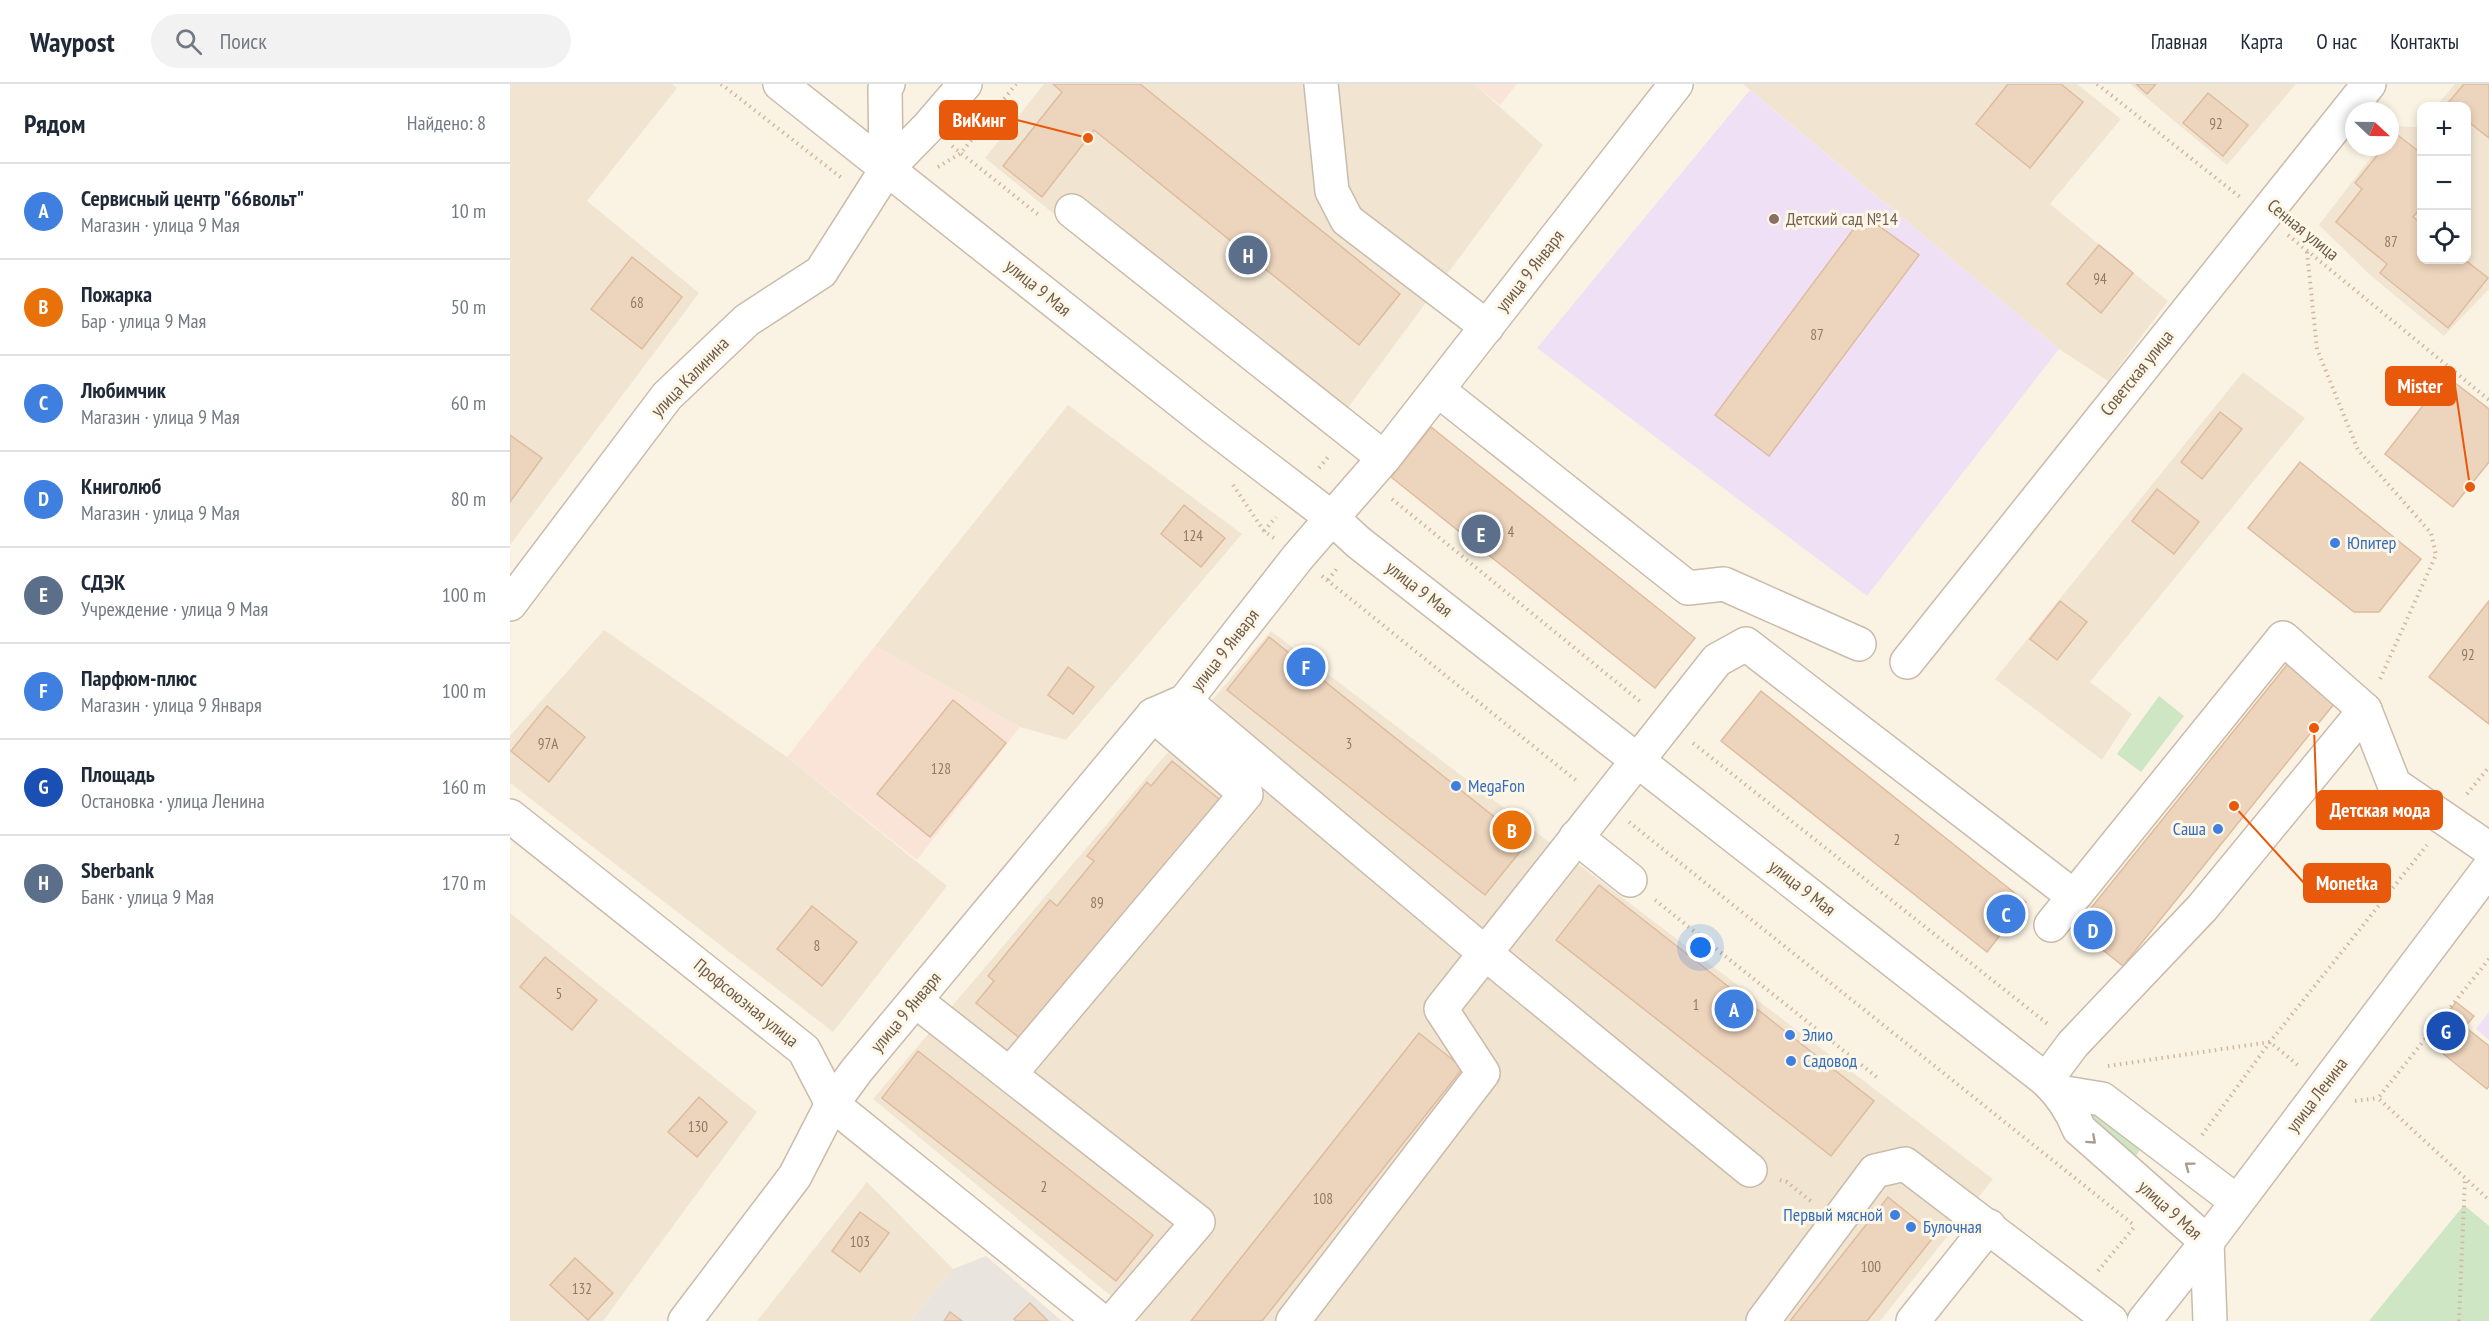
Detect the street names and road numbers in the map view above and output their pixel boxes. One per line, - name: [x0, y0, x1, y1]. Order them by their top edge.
- street label: Сенная улица: [2263, 194, 2344, 265]
- street label: улица 9 Января: [1490, 225, 1569, 316]
- street label: улица 9 Мая: [1001, 254, 1076, 321]
- street label: Советская улица: [2095, 325, 2178, 420]
- street label: улица Калинина: [646, 332, 734, 422]
- street label: улица 9 Мая: [1381, 555, 1457, 622]
- street label: улица 9 Января: [1185, 604, 1264, 695]
- street label: улица 9 Мая: [1764, 854, 1840, 921]
- street label: Профсоюзная улица: [689, 953, 803, 1052]
- street label: улица 9 Января: [865, 967, 946, 1057]
- street label: улица Ленина: [2281, 1053, 2352, 1137]
- street label: улица 9 Мая: [2134, 1175, 2207, 1244]

